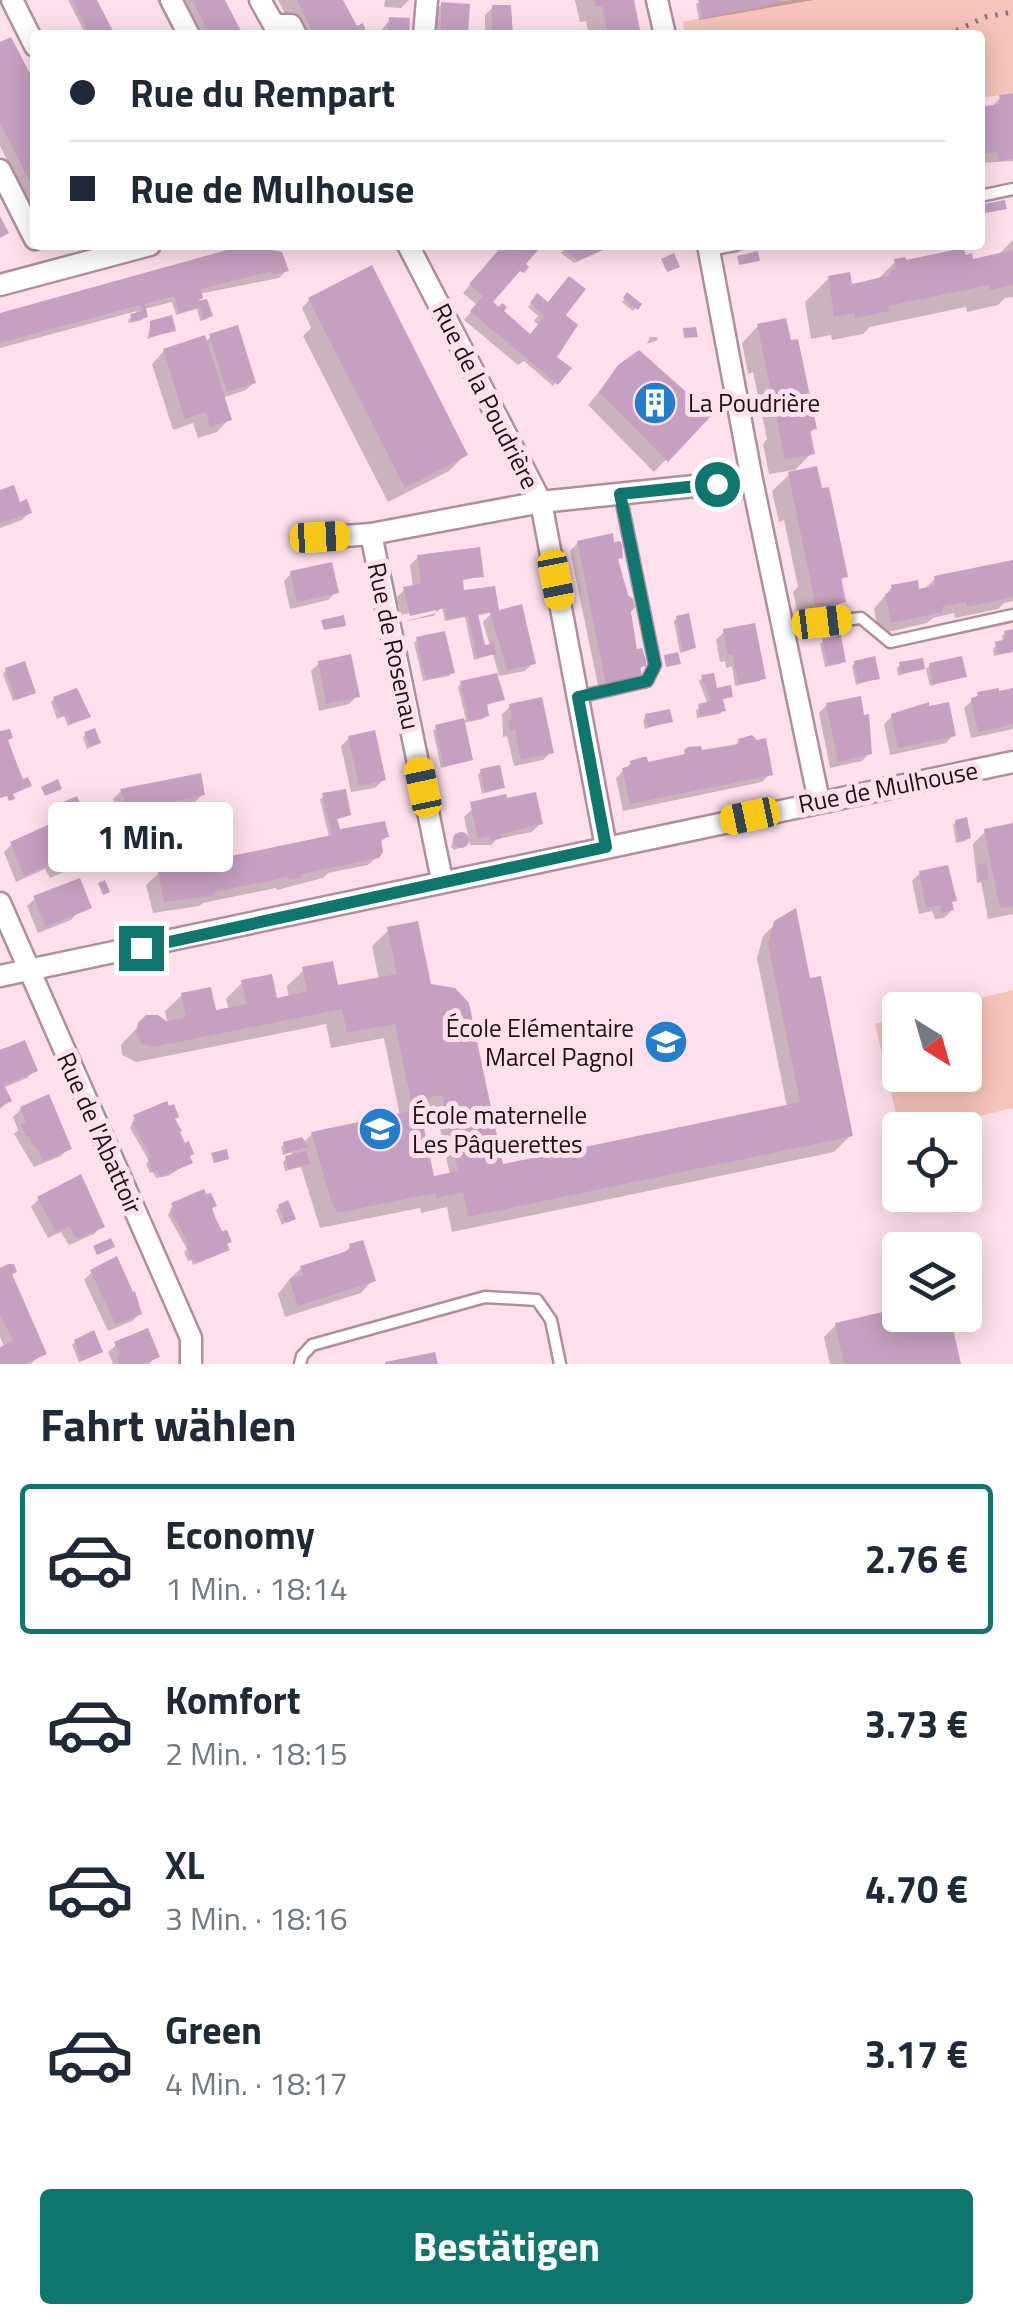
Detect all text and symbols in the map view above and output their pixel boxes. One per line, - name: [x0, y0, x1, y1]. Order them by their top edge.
- text: Rue du Rempart: [130, 64, 395, 122]
- text: Rue de Mulhouse: [130, 160, 414, 218]
- street label: Rue de la Poudrière: [423, 296, 549, 496]
- building icon: La Poudrière: [632, 380, 678, 426]
- place label: La Poudrière: [688, 384, 820, 422]
- route start: [695, 462, 740, 507]
- car: [289, 520, 351, 554]
- car: [536, 548, 576, 612]
- street label: Rue de Rosenau: [358, 559, 430, 733]
- car: [790, 603, 854, 641]
- street label: Rue de Mulhouse: [795, 751, 981, 823]
- car: [402, 755, 444, 819]
- car: [718, 795, 782, 837]
- callout: 1 Min.: [48, 803, 234, 873]
- text: 1 Min.: [97, 813, 184, 861]
- route end: [119, 926, 164, 971]
- north arrow: [882, 992, 982, 1092]
- map controls: [882, 992, 982, 1332]
- place label: École Elémentaire Marcel Pagnol: [446, 1009, 634, 1076]
- school or university icon: École Elémentaire Marcel Pagnol: [643, 1019, 689, 1065]
- street label: Rue de l'Abattoir: [47, 1046, 153, 1220]
- place label: École maternelle Les Pâquerettes: [412, 1096, 587, 1163]
- school or university icon: École maternelle Les Pâquerettes: [357, 1106, 403, 1152]
- button: locate: [882, 1112, 982, 1212]
- button: layers: [882, 1232, 982, 1332]
- text: Fahrt wählen: [40, 1390, 297, 1458]
- text: Economy: [165, 1506, 315, 1564]
- icon: car: [45, 1514, 135, 1604]
- text: 2.76 €: [865, 1530, 968, 1588]
- text: 1 Min. · 18:14: [165, 1564, 348, 1612]
- text: Komfort: [165, 1671, 301, 1729]
- icon: car: [45, 1679, 135, 1769]
- text: 3.73 €: [865, 1695, 968, 1753]
- text: 2 Min. · 18:15: [165, 1729, 348, 1777]
- text: XL: [165, 1836, 205, 1894]
- icon: car: [45, 1844, 135, 1934]
- text: 4.70 €: [865, 1860, 968, 1918]
- text: 3 Min. · 18:16: [165, 1894, 348, 1942]
- text: Green: [165, 2001, 262, 2059]
- icon: car: [45, 2009, 135, 2099]
- text: 3.17 €: [865, 2025, 968, 2083]
- text: 4 Min. · 18:17: [165, 2059, 348, 2107]
- button: Bestätigen: [40, 2189, 973, 2304]

